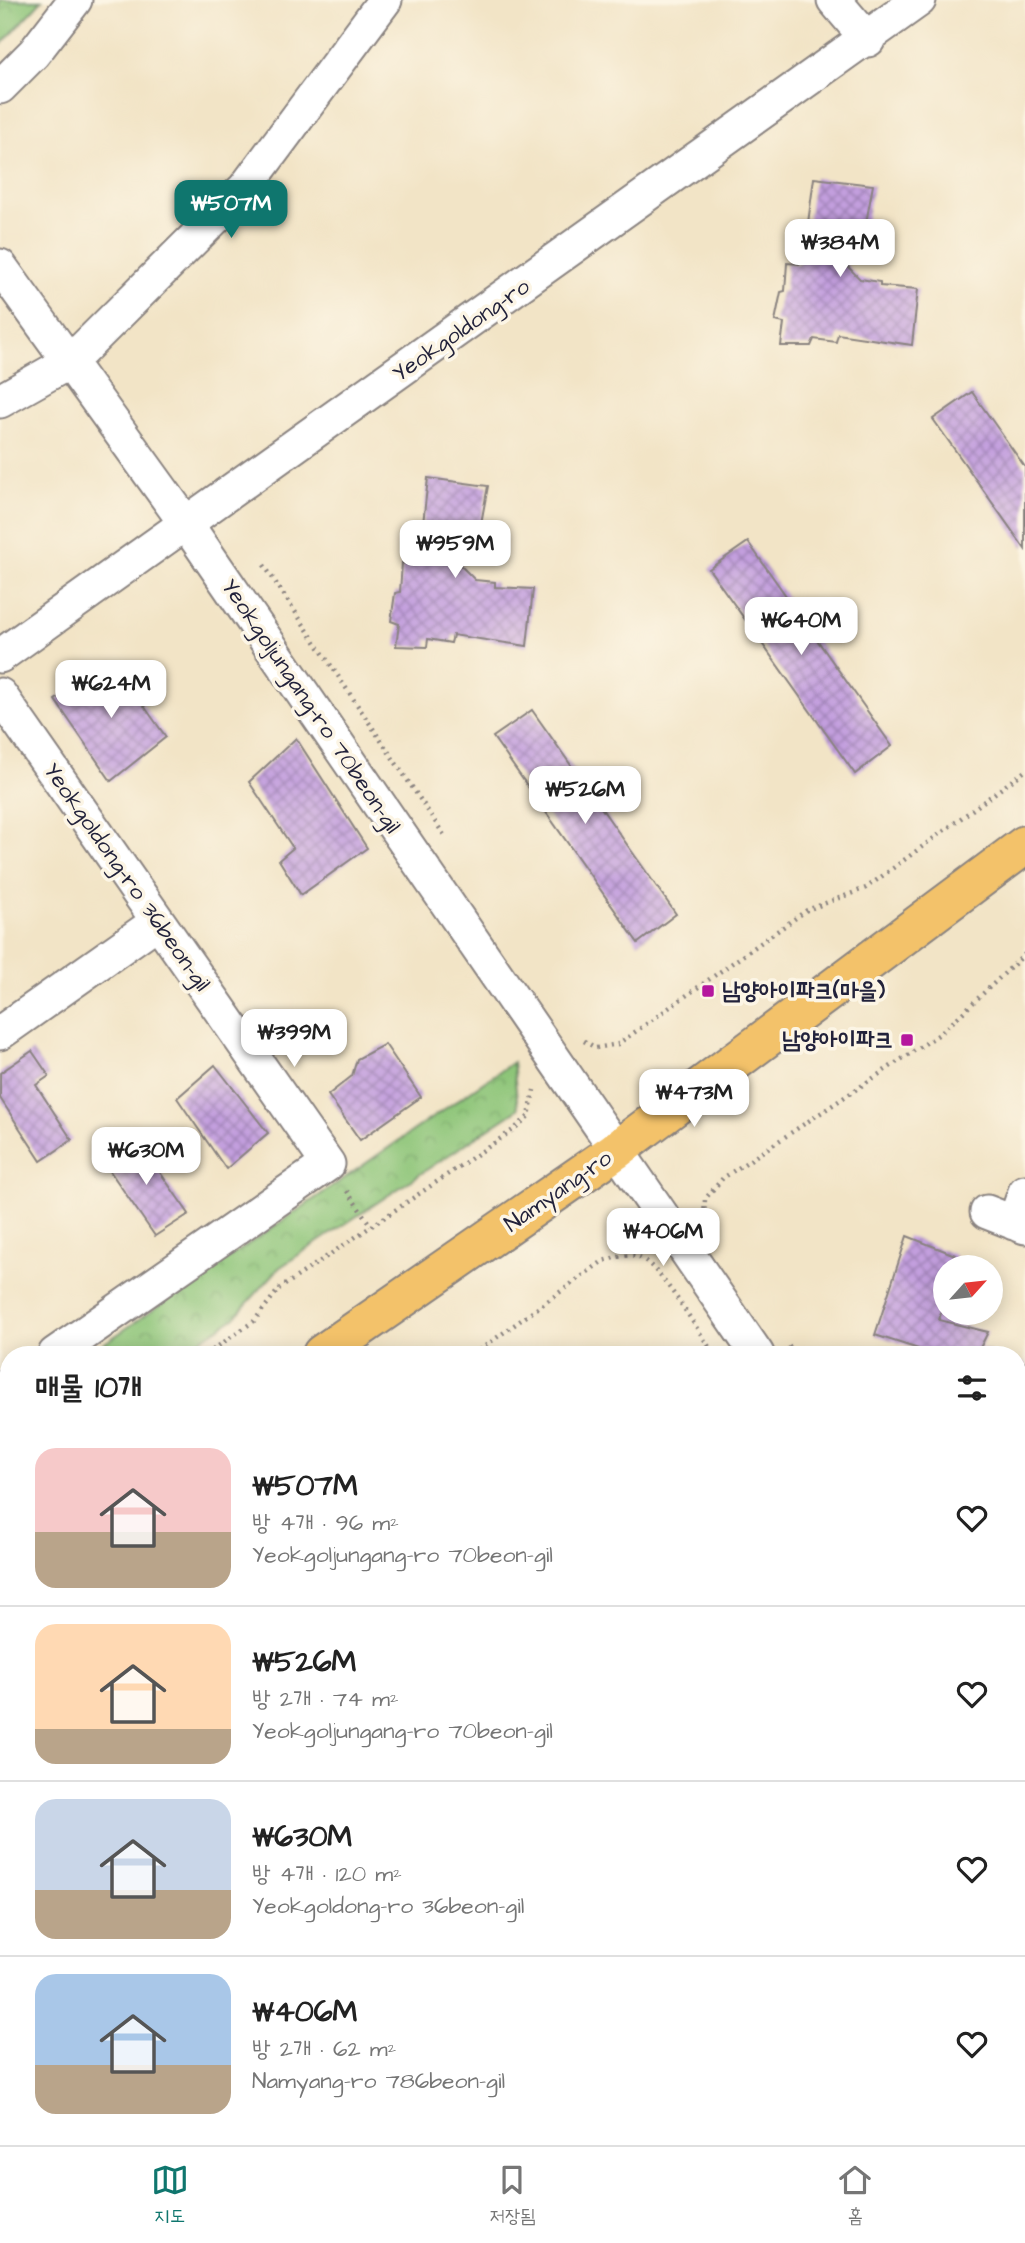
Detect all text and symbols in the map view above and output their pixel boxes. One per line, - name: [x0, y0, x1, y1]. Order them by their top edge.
- pin: ₩507M: [182, 180, 280, 240]
- text: ₩507M: [190, 187, 272, 219]
- pin: ₩384M: [791, 219, 889, 279]
- text: ₩384M: [801, 226, 879, 258]
- street label: Yeokgoldong-ro: [386, 271, 537, 390]
- pin: ₩959M: [406, 520, 504, 580]
- text: ₩959M: [416, 527, 494, 559]
- street label: Yeokgoljungang-ro 70beon-gil: [213, 572, 408, 840]
- pin: ₩640M: [752, 598, 850, 657]
- text: ₩640M: [761, 604, 841, 636]
- pin: ₩624M: [62, 660, 160, 720]
- text: ₩624M: [71, 667, 151, 699]
- street label: Yeokgoldong-ro 36beon-gil: [35, 756, 218, 998]
- pin: ₩526M: [536, 766, 634, 826]
- text: ₩526M: [545, 773, 625, 805]
- place label: 남양아이파크(마을): [722, 975, 885, 1007]
- marker: 남양아이파크(마을): [700, 983, 716, 999]
- pin: ₩399M: [245, 1010, 343, 1069]
- text: ₩399M: [257, 1016, 331, 1048]
- place label: 남양아이파크: [782, 1024, 893, 1056]
- marker: 남양아이파크: [899, 1032, 915, 1048]
- pin: ₩473M: [645, 1070, 743, 1129]
- text: ₩473M: [655, 1076, 733, 1108]
- pin: ₩630M: [97, 1128, 195, 1187]
- text: ₩630M: [108, 1134, 184, 1166]
- street label: Namyang-ro: [498, 1142, 619, 1241]
- pin: ₩406M: [614, 1208, 712, 1268]
- text: ₩406M: [623, 1215, 703, 1247]
- north arrow: [933, 1255, 1003, 1325]
- map controls: [933, 1255, 1003, 1325]
- text: 매물 10개: [35, 1367, 142, 1409]
- icon: filters: [953, 1369, 991, 1407]
- text: ₩507M: [252, 1465, 358, 1507]
- icon: home: [91, 1476, 175, 1560]
- icon: heart: [953, 1499, 991, 1537]
- text: 방 4개 · 96 m²: [252, 1507, 399, 1539]
- text: Yeokgoljungang-ro 70beon-gil: [252, 1539, 553, 1571]
- text: ₩526M: [252, 1641, 356, 1683]
- icon: home: [91, 1652, 175, 1736]
- icon: heart: [953, 1675, 991, 1713]
- text: 방 2개 · 74 m²: [252, 1683, 399, 1715]
- text: Yeokgoljungang-ro 70beon-gil: [252, 1715, 553, 1747]
- text: ₩630M: [252, 1816, 352, 1858]
- icon: home: [91, 1827, 175, 1911]
- icon: heart: [953, 1850, 991, 1888]
- text: 방 4개 · 120 m²: [252, 1858, 402, 1890]
- text: Yeokgoldong-ro 36beon-gil: [252, 1890, 524, 1922]
- text: ₩406M: [252, 1991, 357, 2033]
- icon: home: [91, 2002, 175, 2086]
- icon: heart: [953, 2025, 991, 2063]
- text: 방 2개 · 62 m²: [252, 2033, 396, 2065]
- text: Namyang-ro 786beon-gil: [252, 2065, 505, 2097]
- tab: 지도: [151, 2161, 189, 2230]
- tab: 저장됨: [490, 2161, 535, 2230]
- tab: 홈: [836, 2161, 874, 2230]

